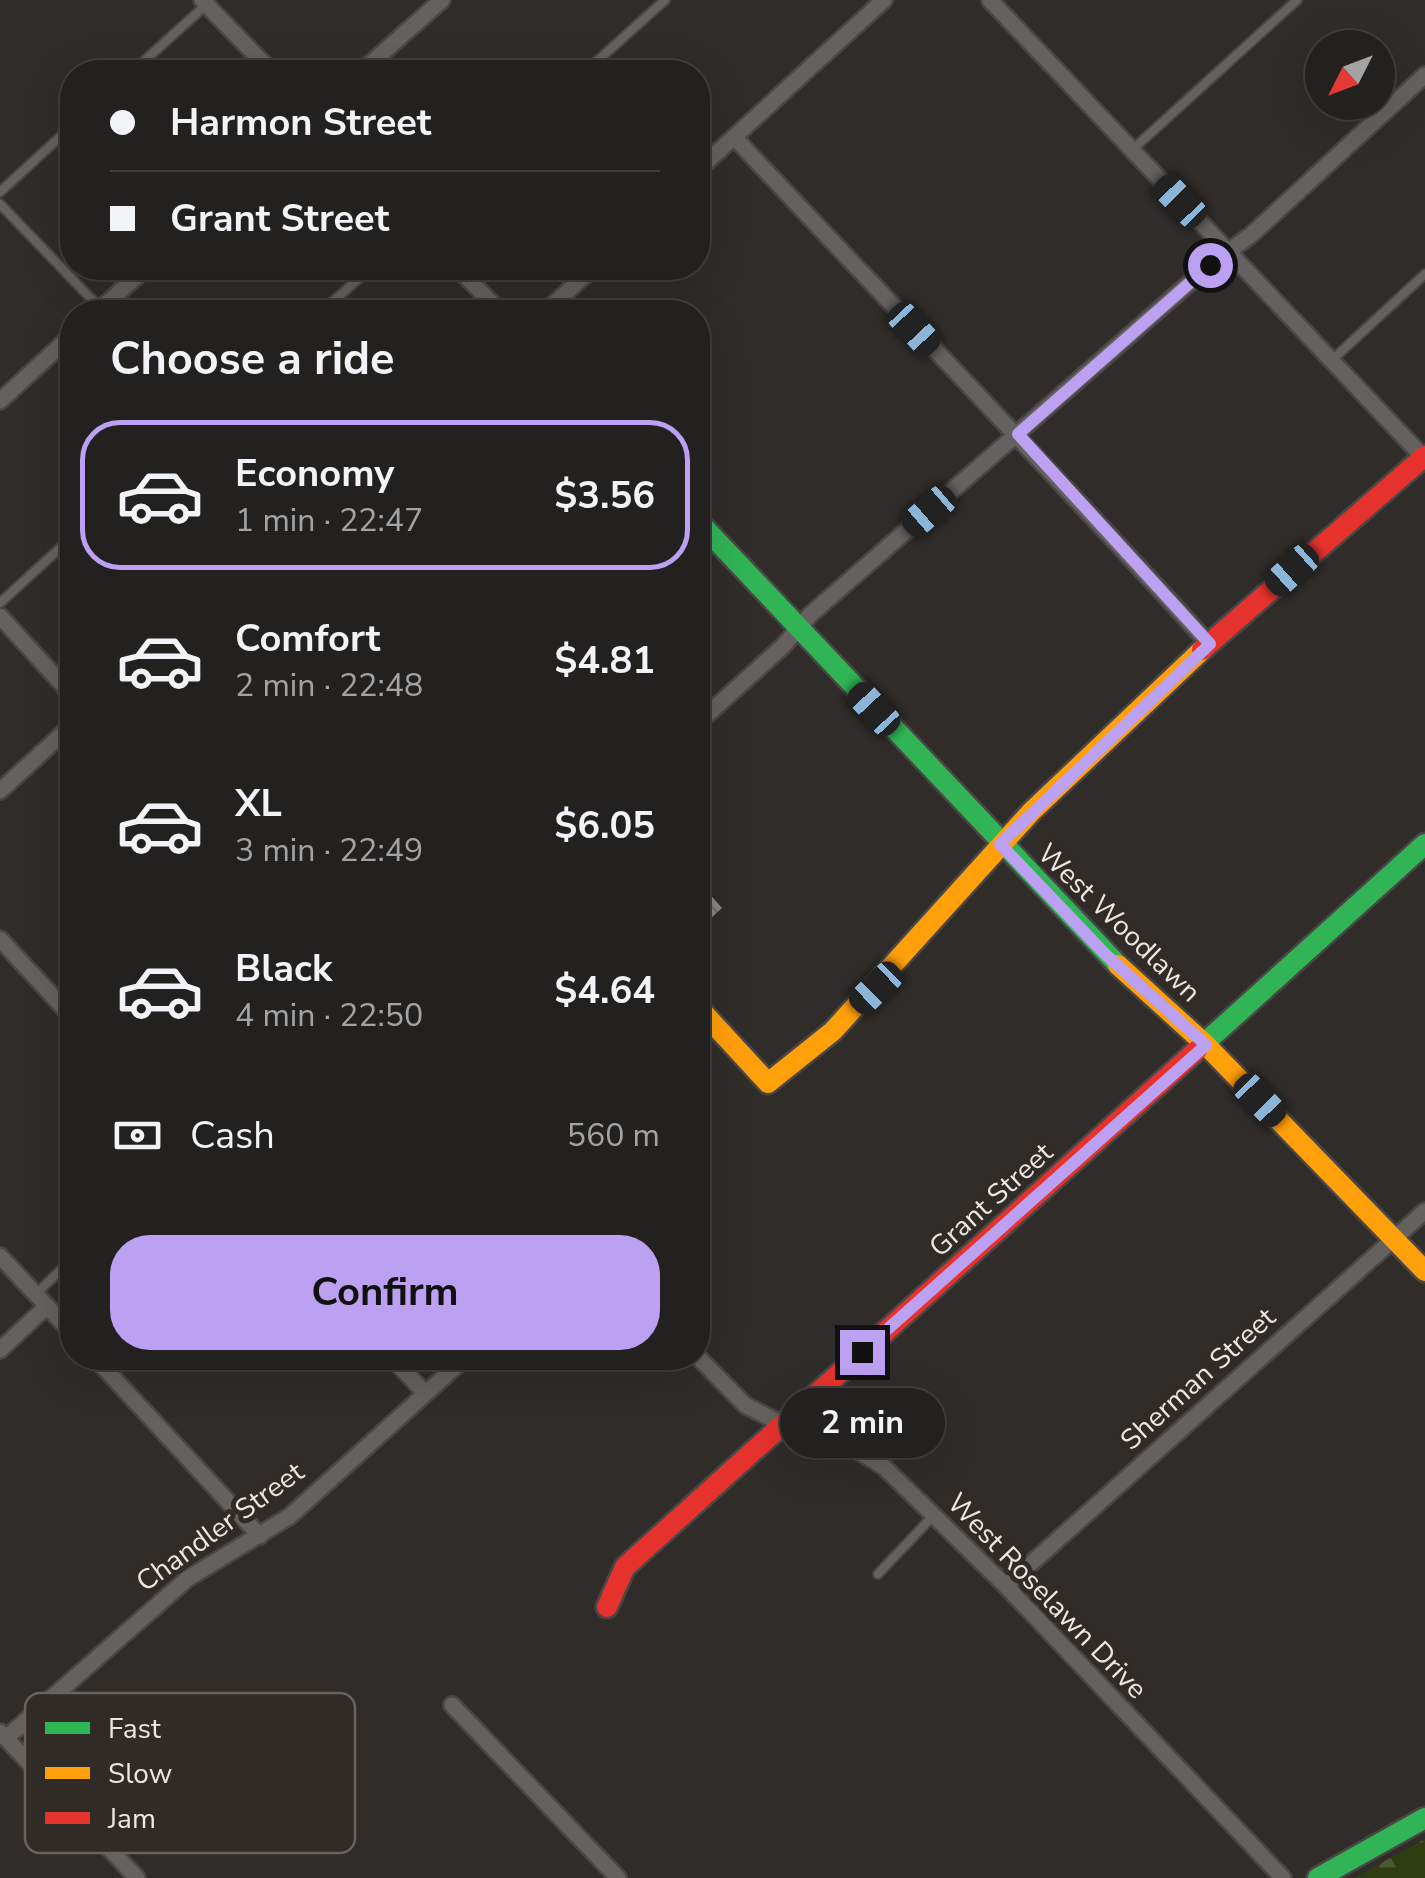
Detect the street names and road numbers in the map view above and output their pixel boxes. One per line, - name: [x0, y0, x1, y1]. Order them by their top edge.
- street label: West Woodlawn: [1029, 835, 1209, 1011]
- street label: Grant Street: [921, 1134, 1061, 1266]
- street label: Sherman Street: [1112, 1299, 1284, 1459]
- street label: Chandler Street: [129, 1453, 312, 1601]
- street label: West Roselawn Drive: [939, 1485, 1155, 1707]

